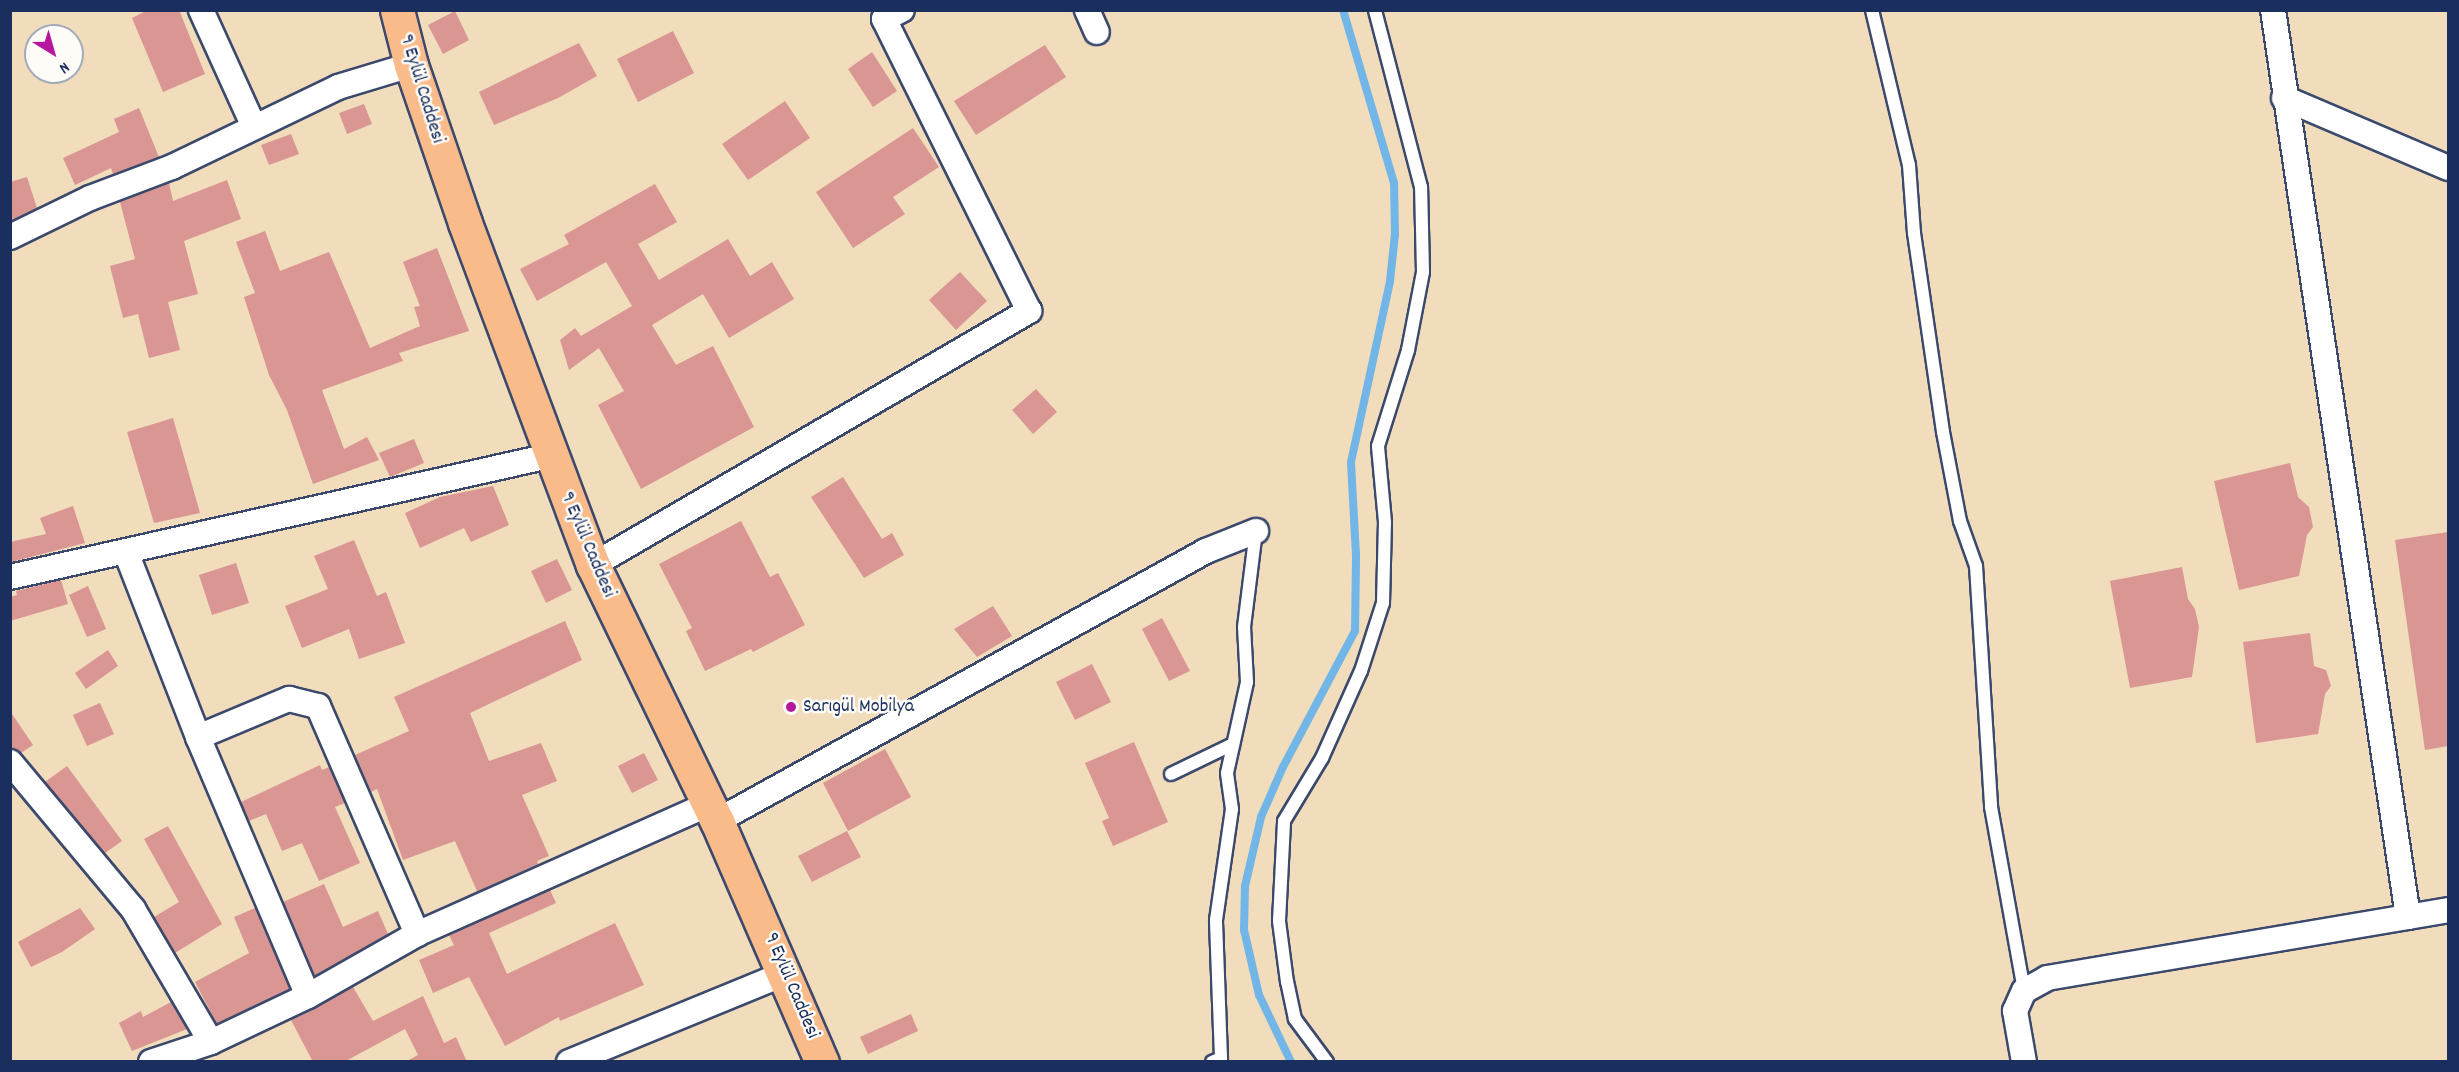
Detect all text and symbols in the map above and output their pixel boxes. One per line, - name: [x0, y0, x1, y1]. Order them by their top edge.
- north arrow: [24, 24, 84, 84]
- street label: 9 Eylül Caddesi: [393, 32, 449, 146]
- text: N: [54, 56, 74, 79]
- street label: 9 Eylül Caddesi: [554, 489, 620, 601]
- place label: Sarıgül Mobilya: [803, 695, 914, 719]
- marker: Sarıgül Mobilya: [784, 700, 798, 714]
- street label: 9 Eylül Caddesi: [758, 930, 824, 1042]

